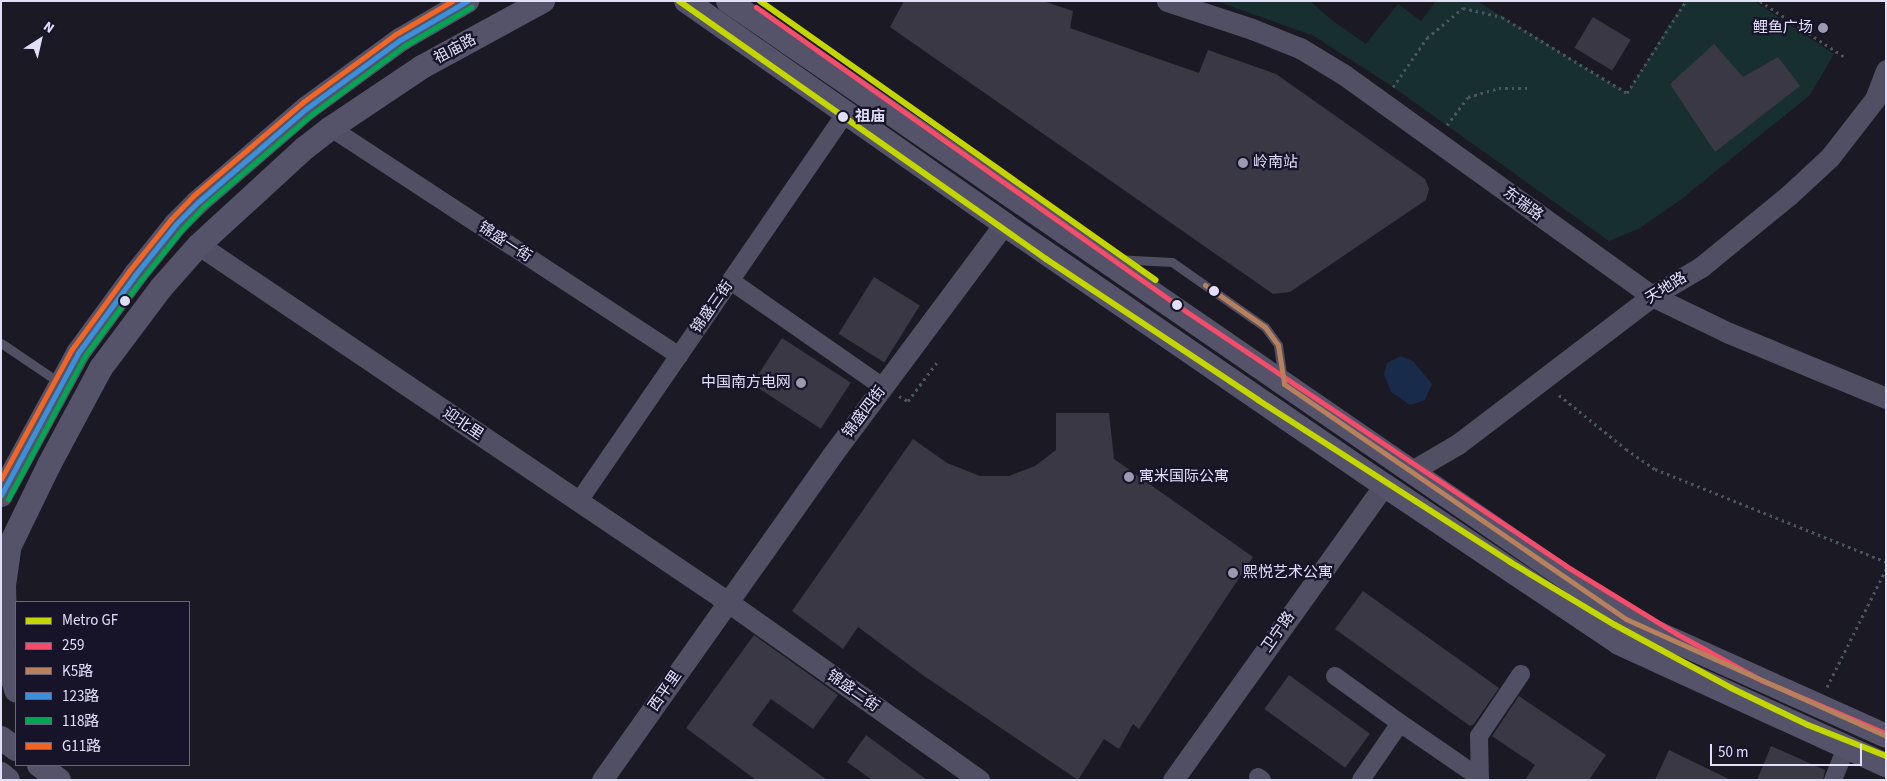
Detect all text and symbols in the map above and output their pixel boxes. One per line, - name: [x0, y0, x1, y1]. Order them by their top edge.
- north arrow: [15, 15, 65, 65]
- text: N: [39, 17, 58, 39]
- place label: 鲤鱼广场: [1753, 19, 1813, 37]
- marker: 鲤鱼广场: [1817, 22, 1829, 34]
- street label: 祖庙路: [431, 30, 479, 68]
- place label: 祖庙: [855, 108, 885, 126]
- marker: 祖庙: [835, 109, 851, 125]
- place label: 岭南站: [1253, 154, 1298, 172]
- marker: 岭南站: [1237, 157, 1249, 169]
- street label: 东瑞路: [1500, 183, 1546, 225]
- street label: 锦盛一街: [475, 218, 535, 266]
- street label: 天地路: [1642, 268, 1690, 308]
- street label: 锦盛三街: [687, 277, 737, 337]
- unlabelled marker: [1209, 286, 1219, 296]
- unlabelled marker: [120, 296, 130, 306]
- unlabelled marker: [1172, 300, 1182, 310]
- place label: 中国南方电网: [701, 374, 791, 392]
- marker: 中国南方电网: [795, 377, 807, 389]
- street label: 锦盛四街: [839, 383, 889, 441]
- street label: 迎北里: [439, 404, 487, 444]
- place label: 寓米国际公寓: [1139, 468, 1229, 486]
- marker: 寓米国际公寓: [1123, 471, 1135, 483]
- place label: 熙悦艺术公寓: [1243, 564, 1333, 582]
- marker: 熙悦艺术公寓: [1227, 567, 1239, 579]
- legend: [15, 601, 190, 766]
- street label: 卫宁路: [1258, 608, 1298, 656]
- text: Metro GF: [62, 610, 118, 631]
- text: 259: [62, 635, 84, 656]
- text: K5路: [62, 661, 93, 682]
- street label: 锦盛二街: [823, 666, 883, 716]
- street label: 西平里: [645, 667, 685, 715]
- text: 123路: [62, 686, 99, 707]
- text: 118路: [62, 711, 99, 732]
- scale bar: [1712, 734, 1864, 766]
- text: G11路: [62, 736, 101, 757]
- text: 50 m: [1718, 742, 1748, 763]

